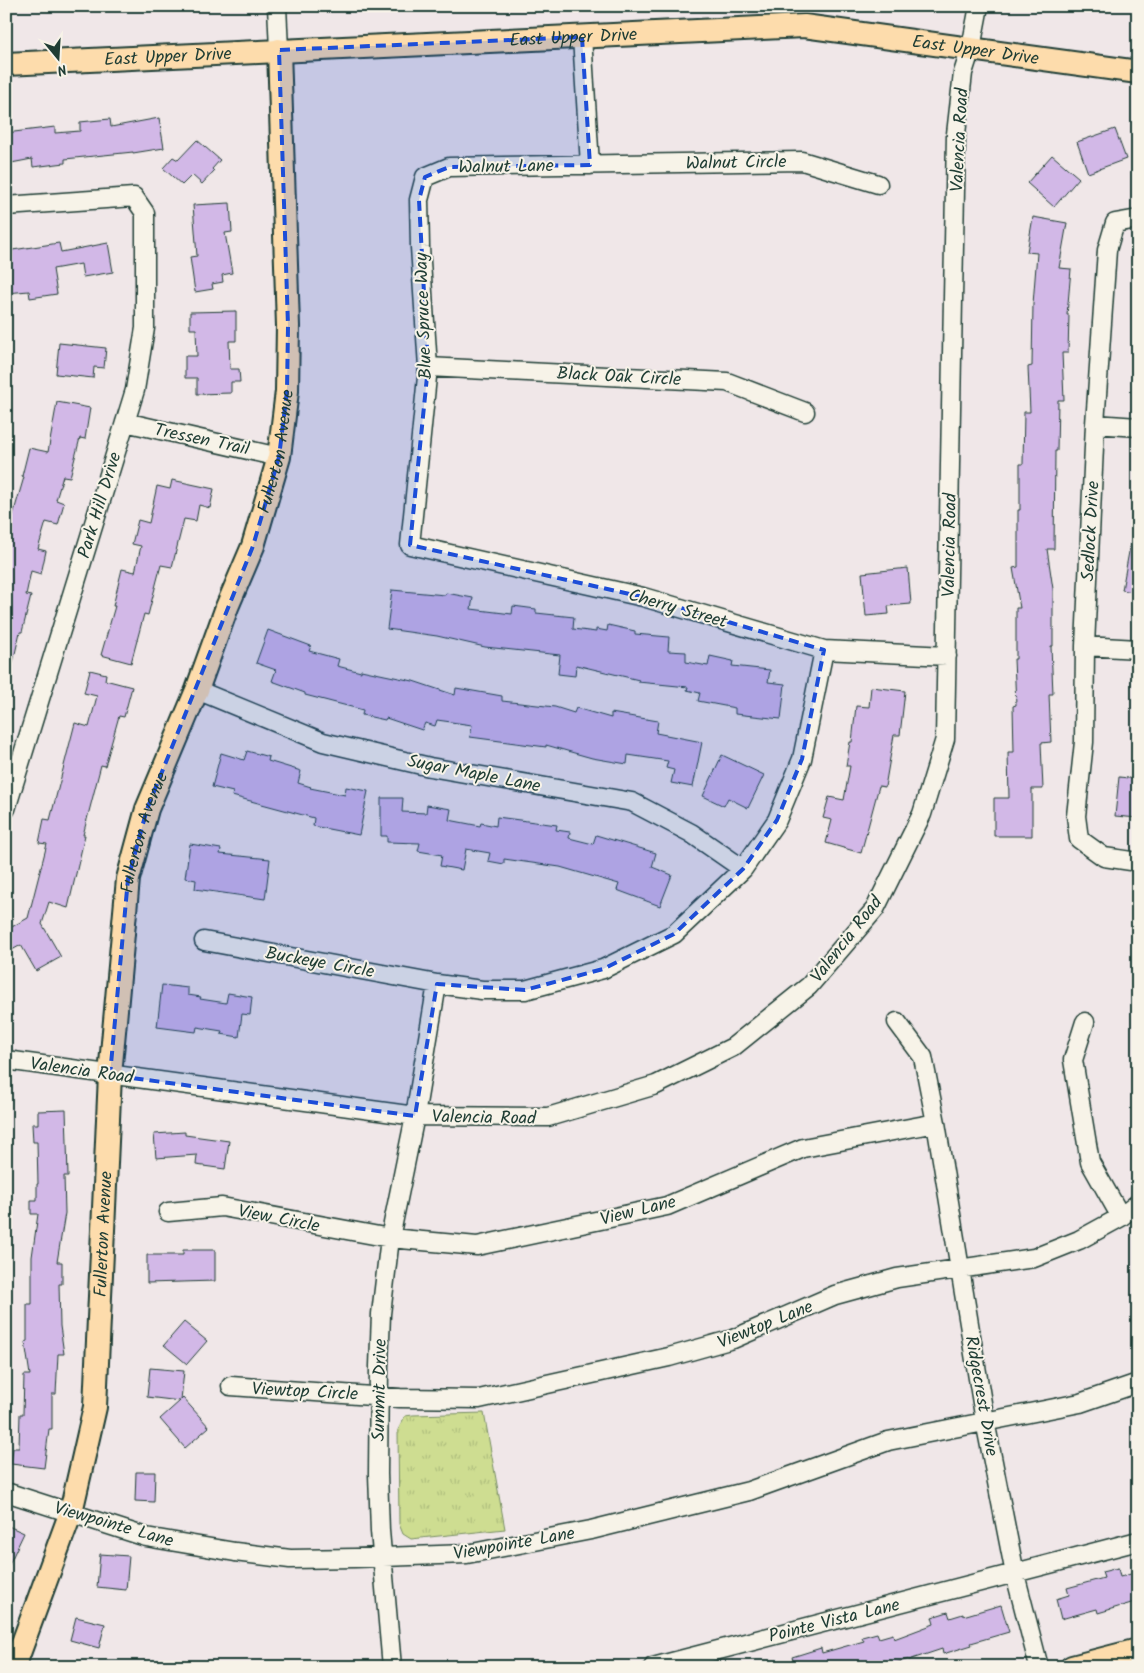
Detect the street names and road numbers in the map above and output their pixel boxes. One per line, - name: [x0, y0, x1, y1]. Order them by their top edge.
- street label: East Upper Drive: [509, 21, 638, 56]
- street label: East Upper Drive: [910, 28, 1041, 74]
- street label: East Upper Drive: [103, 40, 232, 75]
- street label: Valencia Road: [943, 86, 978, 193]
- street label: Walnut Circle: [685, 148, 787, 179]
- street label: Walnut Lane: [458, 152, 554, 183]
- street label: Blue Spruce Way: [408, 251, 441, 380]
- street label: Black Oak Circle: [556, 360, 682, 395]
- street label: Fullerton Avenue: [250, 388, 303, 517]
- street label: Tressen Trail: [151, 416, 253, 465]
- street label: Park Hill Drive: [71, 449, 130, 562]
- street label: Sedlock Drive: [1074, 480, 1109, 582]
- street label: Valencia Road: [935, 492, 966, 597]
- street label: Cherry Street: [625, 581, 731, 638]
- street label: Sugar Maple Lane: [405, 747, 543, 802]
- street label: Fullerton Avenue: [114, 768, 177, 894]
- street label: Valencia Road: [804, 889, 891, 990]
- street label: Buckeye Circle: [263, 940, 376, 987]
- street label: Valencia Road: [28, 1050, 136, 1093]
- street label: Valencia Road: [432, 1103, 537, 1134]
- street label: Fullerton Avenue: [87, 1170, 122, 1298]
- street label: View Lane: [597, 1188, 679, 1235]
- street label: View Circle: [235, 1197, 322, 1242]
- street label: Viewtop Lane: [713, 1293, 818, 1358]
- street label: Ridgecrest Drive: [956, 1334, 1005, 1459]
- street label: Summit Drive: [365, 1338, 396, 1442]
- street label: Viewtop Circle: [251, 1375, 359, 1410]
- street label: Viewpointe Lane: [50, 1495, 177, 1556]
- street label: Viewpointe Lane: [451, 1520, 577, 1569]
- street label: Pointe Vista Lane: [766, 1591, 903, 1652]

